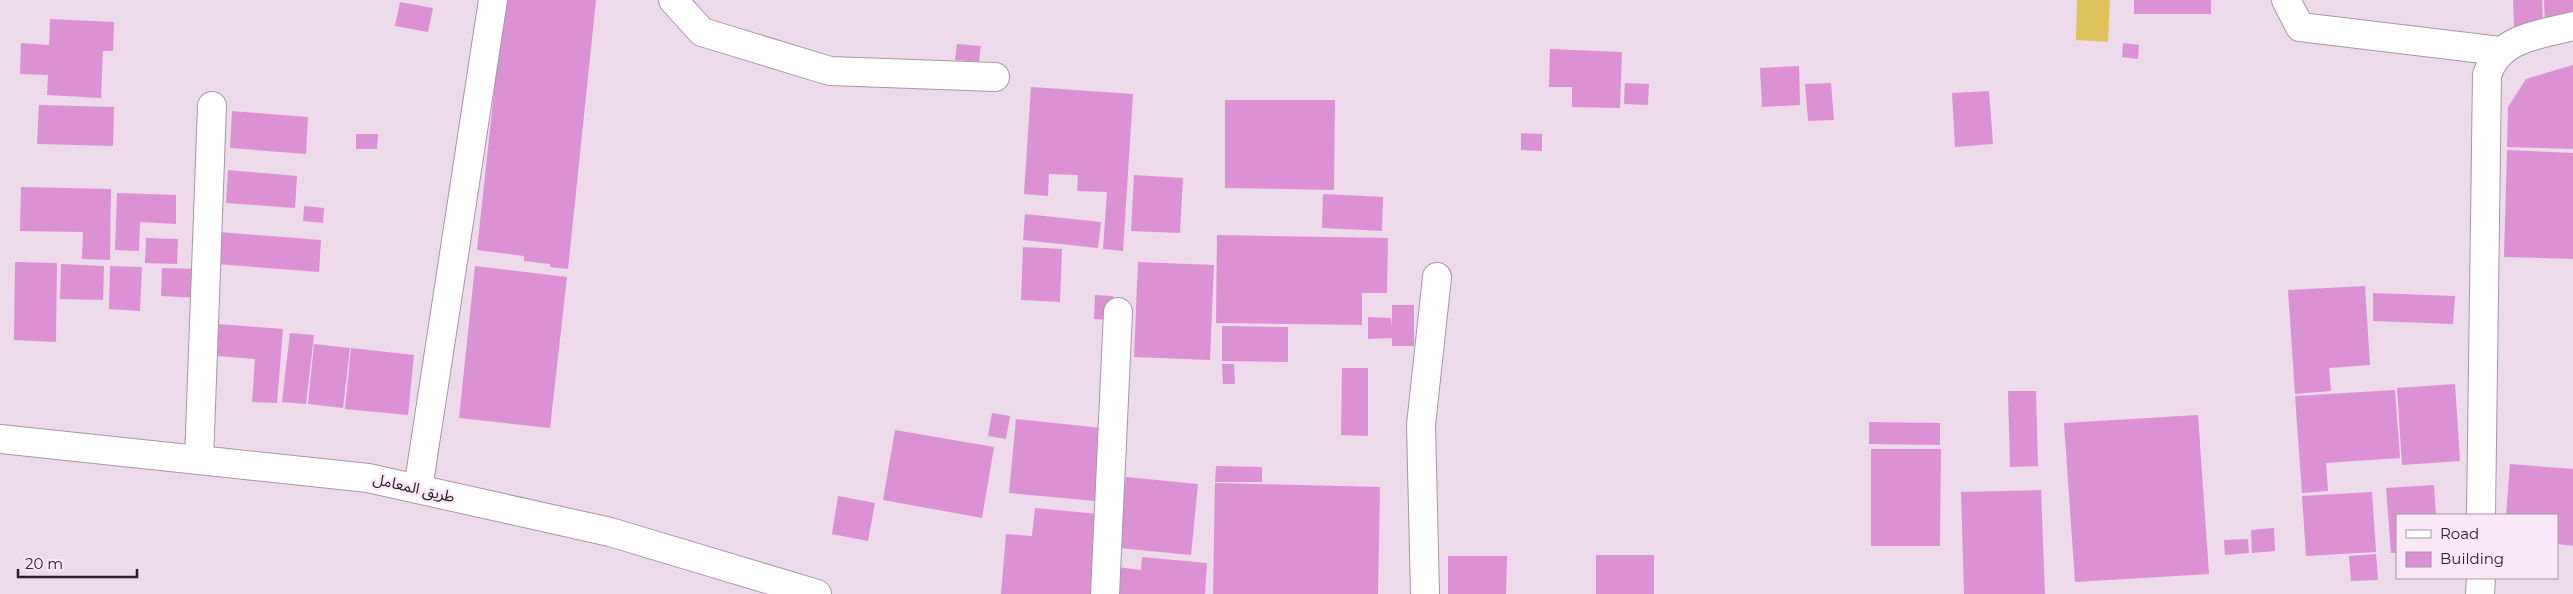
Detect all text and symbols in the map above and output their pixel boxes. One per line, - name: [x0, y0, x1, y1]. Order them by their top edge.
- street label: طريق المعامل: [371, 469, 457, 507]
- legend: [2396, 514, 2558, 579]
- text: Road: [2440, 524, 2479, 543]
- scale bar: [18, 546, 136, 578]
- text: Building: [2440, 549, 2504, 568]
- text: 20 m: [25, 554, 63, 573]

